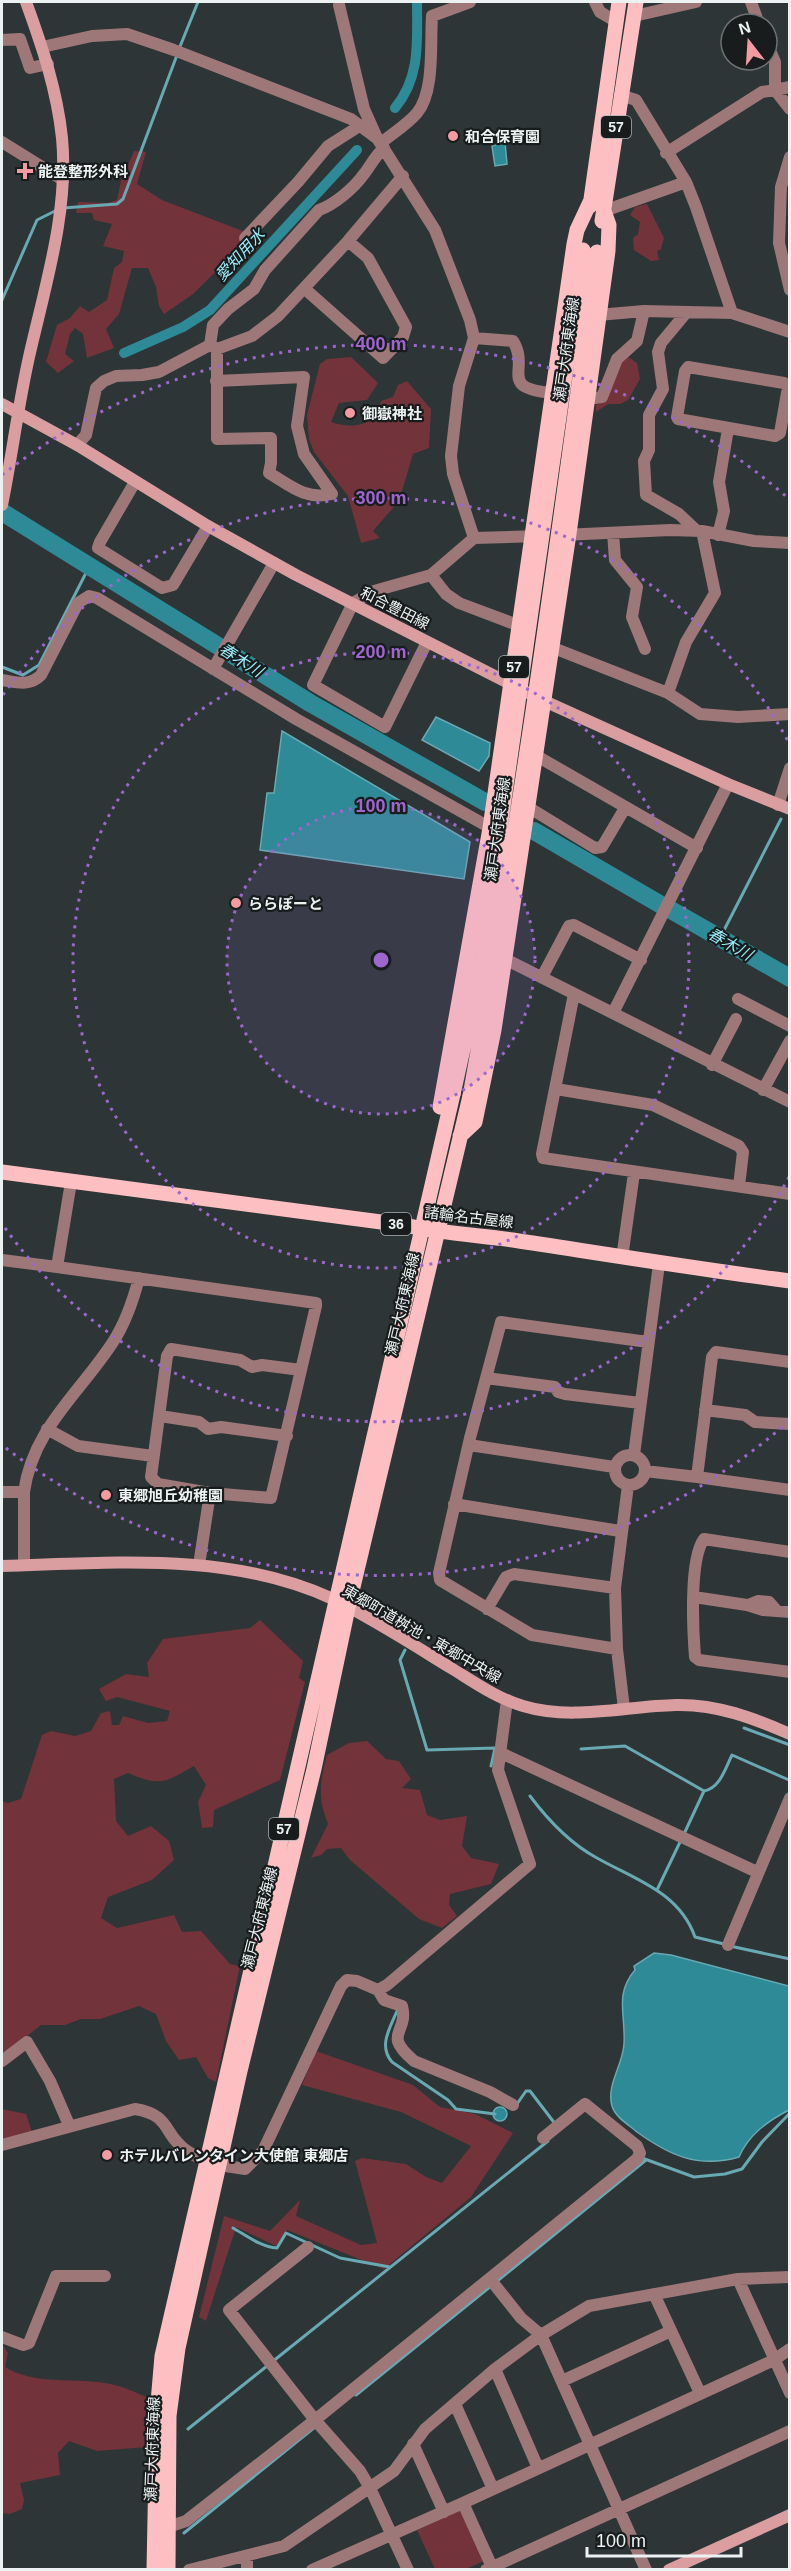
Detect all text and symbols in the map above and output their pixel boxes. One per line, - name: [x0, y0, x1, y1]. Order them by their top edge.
- north arrow: [719, 12, 779, 72]
- text: N: [737, 18, 753, 38]
- road number: 57: [601, 116, 631, 138]
- place label: 和合保育園: [465, 128, 540, 145]
- marker: 和合保育園: [446, 129, 460, 143]
- marker: 能登整形外科: [16, 162, 34, 180]
- place label: 能登整形外科: [38, 163, 128, 180]
- water label: 愛知用水: [212, 224, 269, 284]
- street label: 瀬戸大府東海線: [550, 296, 582, 402]
- text: 400 m: [355, 334, 407, 354]
- place label: 御嶽神社: [362, 405, 422, 422]
- marker: 御嶽神社: [343, 406, 357, 420]
- text: 300 m: [355, 488, 407, 508]
- street label: 和合豊田線: [358, 583, 432, 633]
- water label: 春木川: [216, 640, 268, 681]
- text: 200 m: [355, 642, 407, 662]
- road number: 57: [499, 656, 529, 678]
- street label: 瀬戸大府東海線: [481, 776, 513, 882]
- text: 100 m: [355, 796, 407, 816]
- place label: ららぽーと: [248, 895, 323, 912]
- marker: ららぽーと: [229, 896, 243, 910]
- water label: 春木川: [705, 925, 757, 964]
- centre of rings: [371, 950, 391, 970]
- street label: 諸輪名古屋線: [423, 1203, 515, 1231]
- road number: 36: [381, 1213, 411, 1235]
- street label: 瀬戸大府東海線: [382, 1251, 422, 1357]
- place label: 東郷旭丘幼稚園: [118, 1487, 223, 1504]
- marker: 東郷旭丘幼稚園: [99, 1488, 113, 1502]
- street label: 東郷町道桝池・東郷中央線: [340, 1582, 504, 1686]
- road number: 57: [269, 1818, 299, 1840]
- street label: 瀬戸大府東海線: [238, 1865, 280, 1971]
- place label: ホテルバレンタイン大使館 東郷店: [119, 2147, 348, 2164]
- marker: ホテルバレンタイン大使館 東郷店: [100, 2148, 114, 2162]
- street label: 瀬戸大府東海線: [142, 2396, 162, 2502]
- scale bar: [587, 2520, 742, 2558]
- text: 100 m: [596, 2531, 646, 2551]

